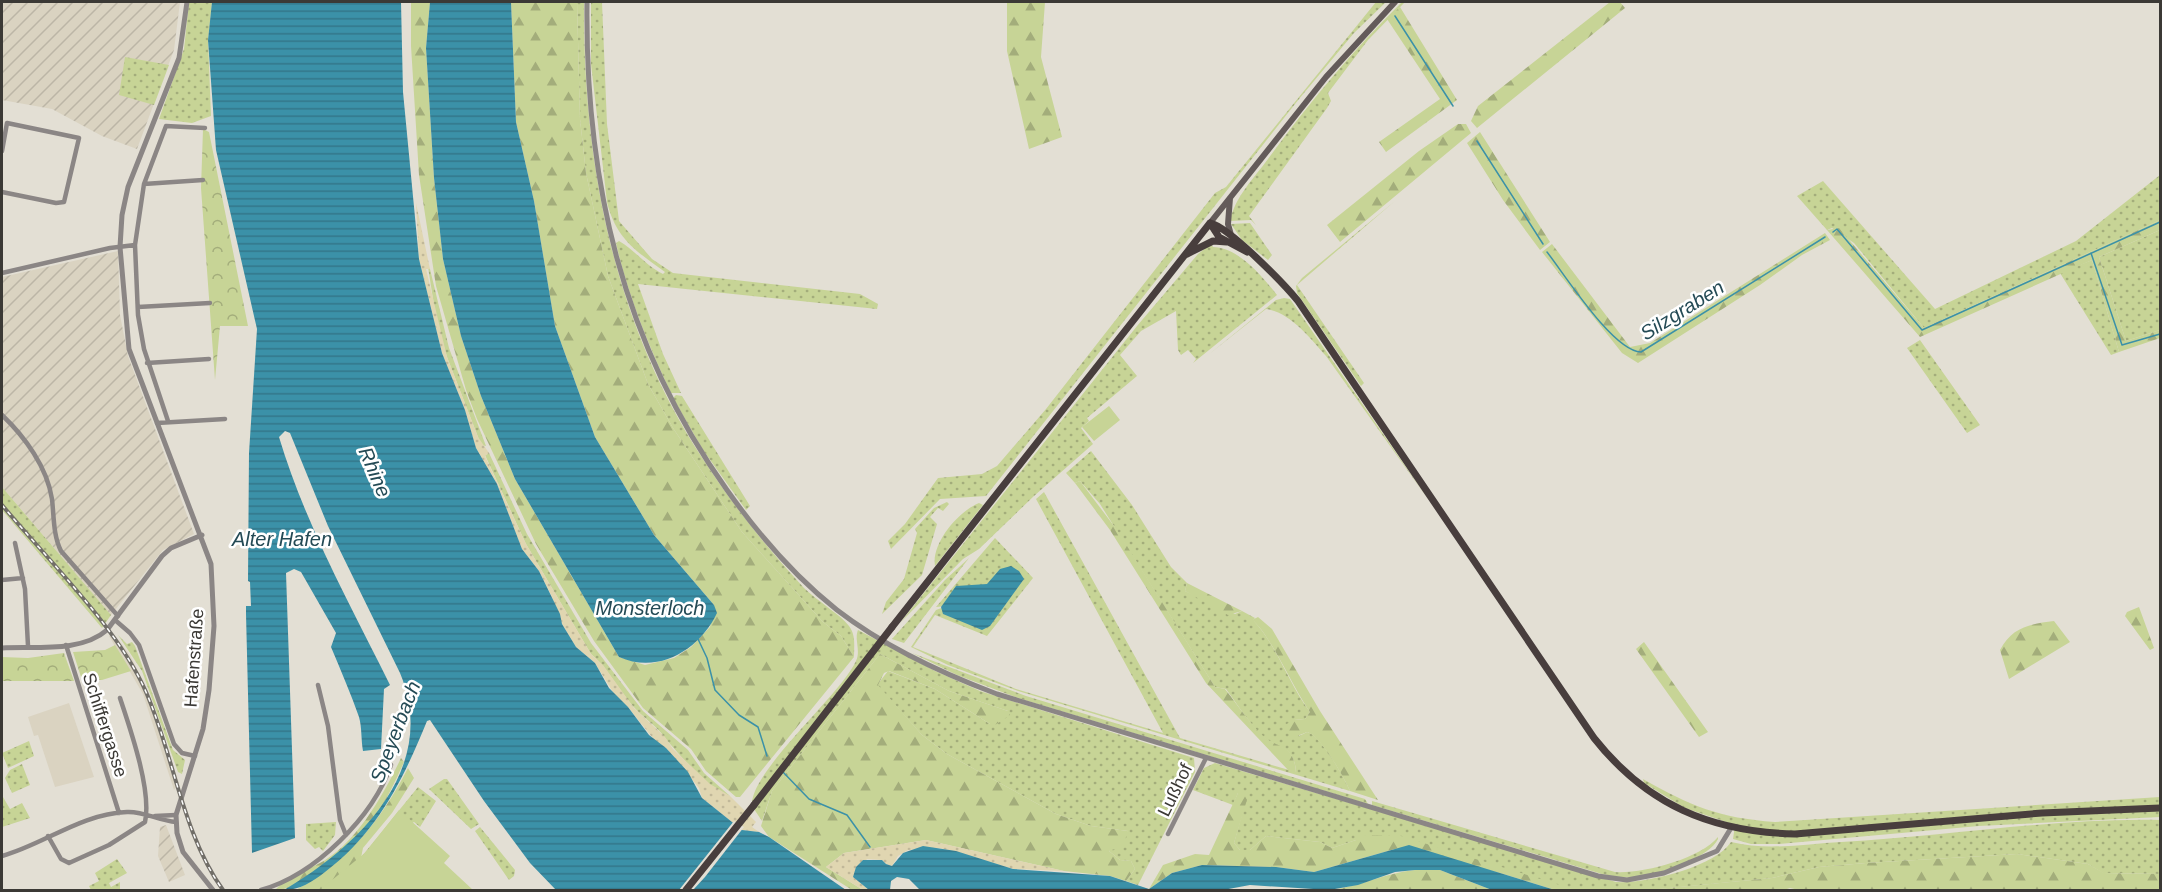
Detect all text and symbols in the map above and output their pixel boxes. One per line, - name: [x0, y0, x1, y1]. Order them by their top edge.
- water label: Silzgraben: [1636, 276, 1728, 344]
- water label: Rhine: [355, 444, 395, 500]
- water label: Alter Hafen: [231, 528, 332, 550]
- water label: Monsterloch: [596, 597, 704, 619]
- street label: Hafenstraße: [181, 608, 207, 708]
- street label: Schiffergasse: [79, 670, 131, 780]
- water label: Speyerbach: [366, 678, 424, 786]
- street label: Lußhof: [1154, 760, 1197, 820]

